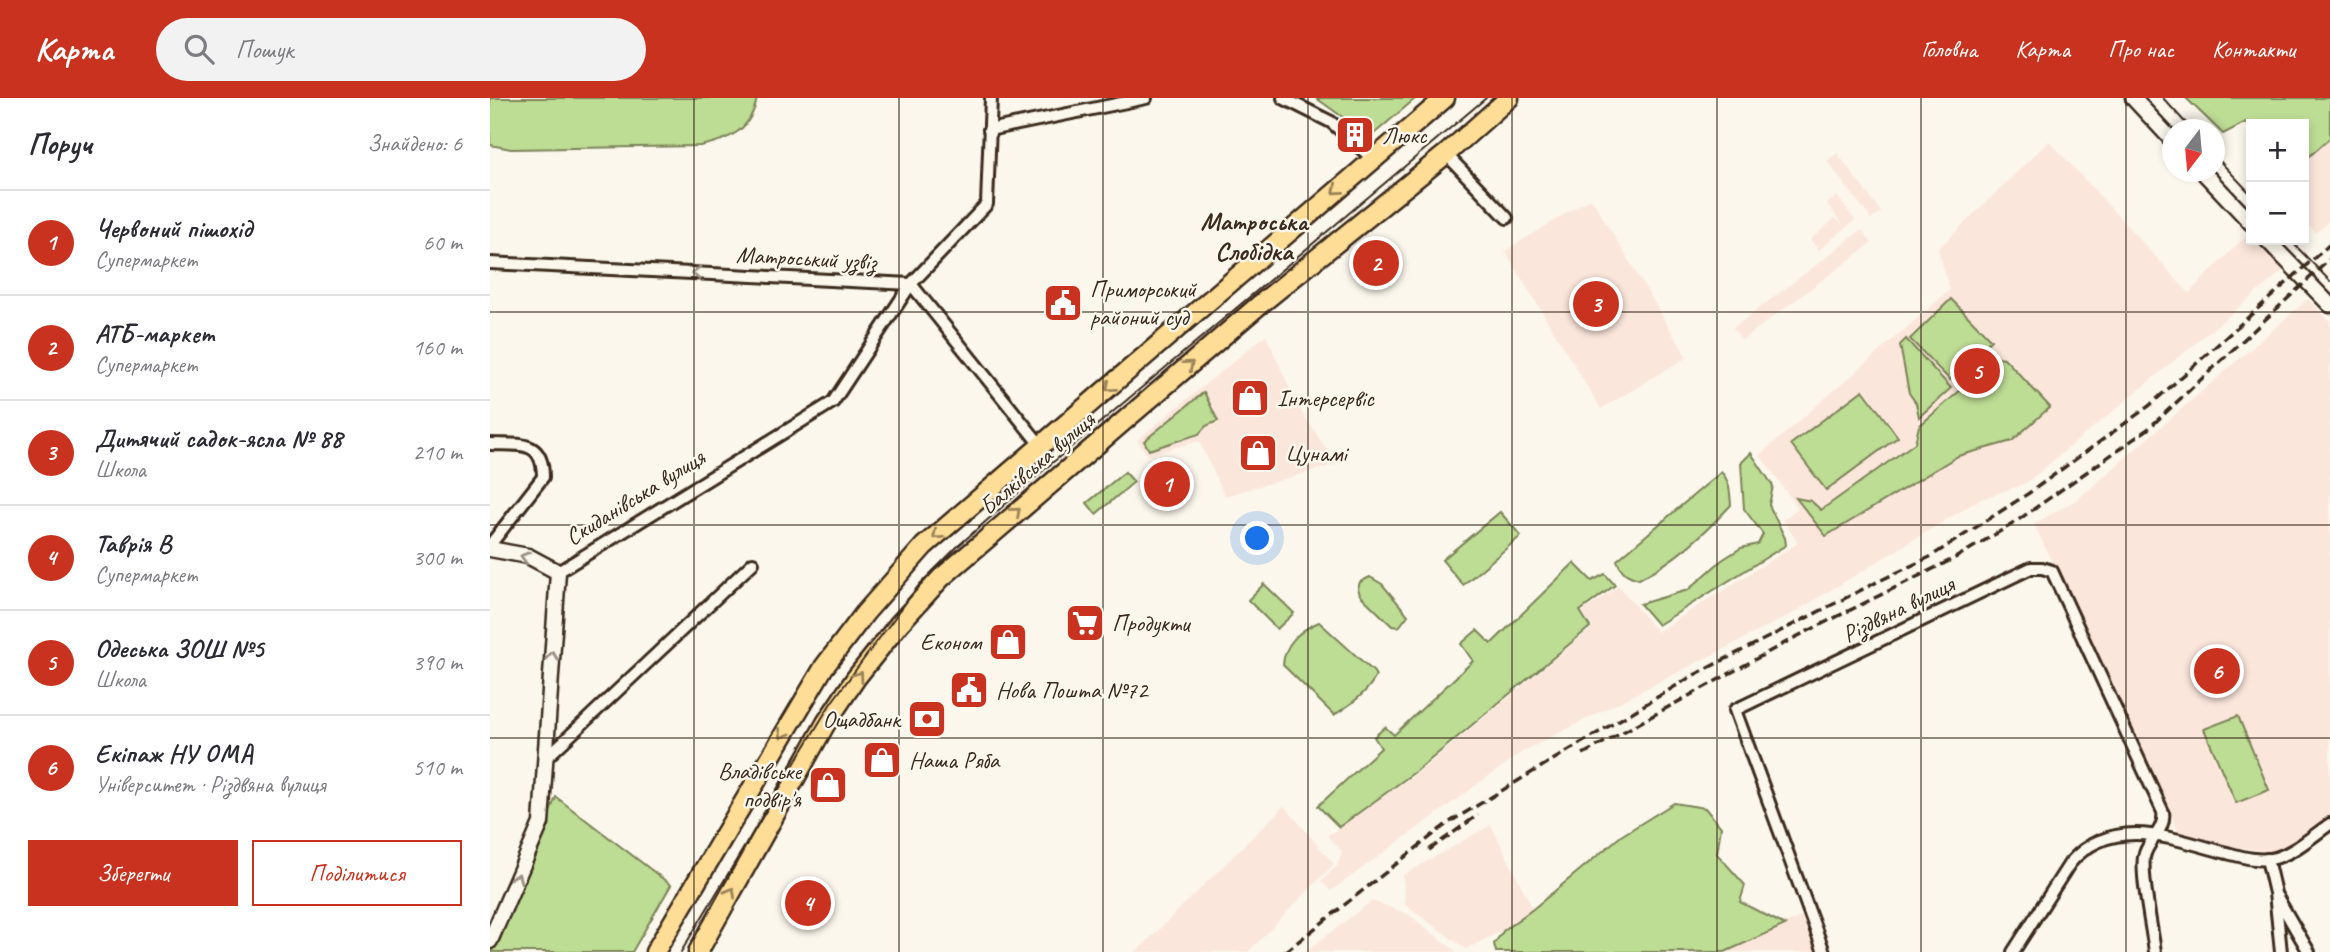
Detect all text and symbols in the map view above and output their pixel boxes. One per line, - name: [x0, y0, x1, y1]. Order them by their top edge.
- search box: [156, 18, 646, 81]
- text: Карта: [35, 28, 114, 70]
- icon: search: [180, 30, 218, 68]
- text: Пошук: [236, 33, 294, 66]
- text: Головна: [1921, 34, 1977, 64]
- text: Карта: [2015, 34, 2070, 64]
- text: Про нас: [2108, 34, 2174, 64]
- text: Контакти: [2212, 34, 2295, 64]
- building icon: Люкс: [1334, 114, 1376, 156]
- north arrow: [2162, 119, 2225, 182]
- map controls: [2246, 119, 2309, 245]
- button: +: [2246, 119, 2309, 182]
- place label: Люкс: [1382, 120, 1428, 150]
- text: Поруч: [28, 125, 92, 163]
- text: Знайдено: 6: [367, 129, 462, 158]
- one-way arrow: [1332, 182, 1345, 194]
- button: −: [2246, 182, 2309, 245]
- district label: Матроська Слобідка: [1200, 205, 1310, 268]
- text: Червоний пішохід: [95, 212, 252, 245]
- text: 1: [46, 228, 56, 257]
- text: 60 m: [423, 228, 462, 257]
- pin: 2: [1353, 237, 1399, 289]
- street label: Матроський узвіз: [735, 239, 879, 278]
- text: Супермаркет: [95, 245, 198, 274]
- one-way arrow: [690, 266, 701, 281]
- place label: Приморський районий суд: [1090, 274, 1198, 332]
- pin: 3: [1573, 278, 1619, 330]
- public building icon: Приморський районий суд: [1042, 282, 1084, 324]
- text: АТБ-маркет: [95, 317, 214, 350]
- text: 2: [46, 333, 56, 362]
- text: 160 m: [413, 333, 462, 362]
- pin: 5: [1954, 345, 2000, 397]
- text: Супермаркет: [95, 350, 198, 379]
- one-way arrow: [1181, 361, 1194, 373]
- shop icon: Інтерсервіс: [1229, 377, 1271, 419]
- one-way arrow: [1105, 379, 1118, 391]
- place label: Інтерсервіс: [1277, 383, 1375, 413]
- street label: Балківська вулиця: [973, 404, 1102, 521]
- text: Дитячий садок-ясла № 88: [95, 422, 342, 455]
- shop icon: Цунамі: [1237, 432, 1279, 474]
- text: 3: [46, 438, 56, 467]
- text: 210 m: [413, 438, 462, 467]
- place label: Цунамі: [1285, 438, 1349, 468]
- street label: Скиданівська вулиця: [560, 441, 712, 552]
- text: Школа: [95, 455, 146, 484]
- pin: 1: [1144, 458, 1190, 510]
- one-way arrow: [1008, 508, 1021, 520]
- your location: [1240, 521, 1274, 555]
- text: Таврія В: [95, 527, 171, 560]
- one-way arrow: [932, 527, 945, 539]
- text: 4: [46, 543, 56, 572]
- text: 300 m: [413, 543, 462, 572]
- one-way arrow: [520, 550, 532, 565]
- text: Супермаркет: [95, 560, 198, 589]
- street label: Різдвяна вулиця: [1837, 568, 1961, 650]
- supermarket icon: Продукти: [1064, 602, 1106, 644]
- place label: Продукти: [1112, 608, 1192, 638]
- shop icon: Економ: [987, 621, 1029, 663]
- place label: Економ: [920, 627, 982, 657]
- text: Одеська ЗОШ №5: [95, 632, 264, 665]
- pin: 6: [2194, 645, 2240, 697]
- text: 5: [46, 648, 56, 677]
- text: 390 m: [413, 648, 462, 677]
- one-way arrow: [544, 650, 559, 661]
- text: Школа: [95, 665, 146, 694]
- public building icon: Нова Пошта №72: [948, 669, 990, 711]
- one-way arrow: [851, 671, 863, 683]
- place label: Нова Пошта №72: [996, 675, 1150, 705]
- bank icon: Ощадбанк: [906, 698, 948, 740]
- place label: Ощадбанк: [822, 704, 902, 734]
- one-way arrow: [779, 726, 792, 739]
- text: Екіпаж НУ ОМА: [95, 737, 254, 770]
- shop icon: Наша Ряба: [861, 739, 903, 781]
- place label: Наша Ряба: [909, 745, 1001, 775]
- text: 6: [46, 753, 56, 782]
- text: 510 m: [413, 753, 462, 782]
- place label: Владiвське подвiр'я: [718, 756, 803, 814]
- shop icon: Владiвське подвiр'я: [807, 764, 849, 806]
- text: Університет · Різдвяна вулиця: [95, 770, 325, 799]
- button: Зберегти: [28, 840, 238, 906]
- button: Поділитися: [252, 840, 462, 906]
- one-way arrow: [509, 873, 523, 886]
- pin: 4: [785, 877, 831, 929]
- one-way arrow: [723, 887, 736, 900]

